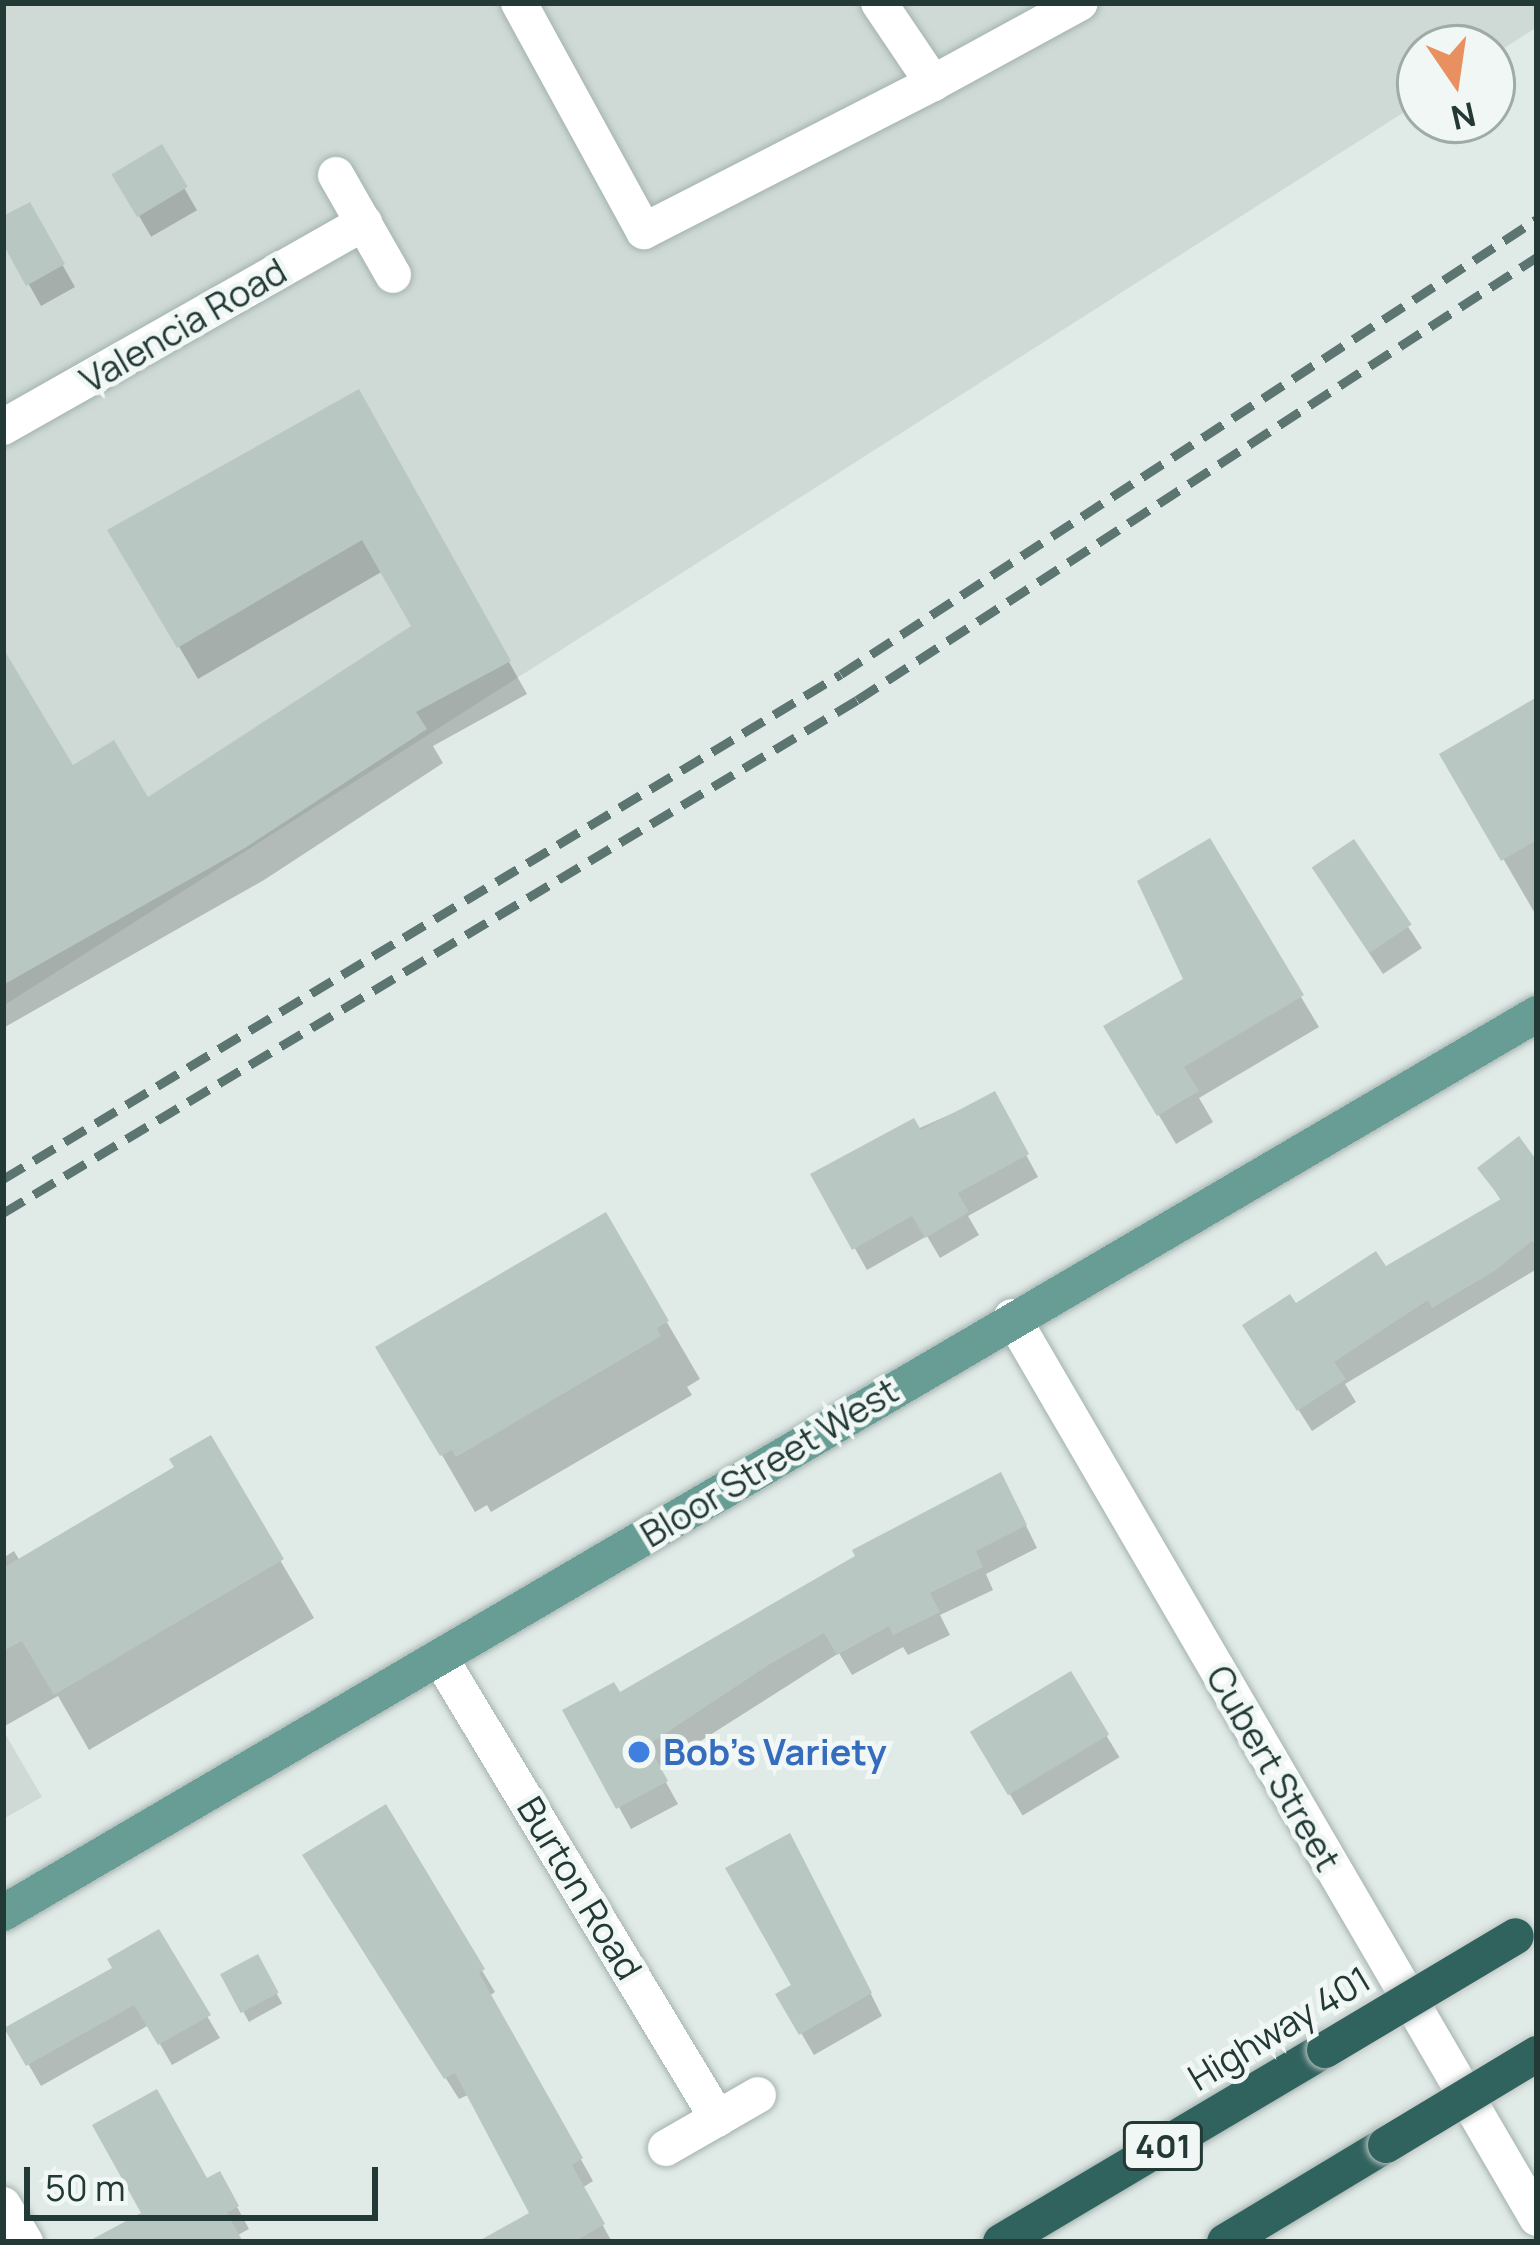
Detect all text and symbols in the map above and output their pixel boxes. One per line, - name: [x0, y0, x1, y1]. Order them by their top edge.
- north arrow: [1396, 24, 1516, 144]
- text: N: [1447, 92, 1480, 141]
- street label: Valencia Road: [72, 249, 294, 401]
- street label: Bloor Street West: [633, 1368, 905, 1556]
- street label: Cubert Street: [1198, 1658, 1350, 1878]
- place label: Bob's Variety: [663, 1730, 886, 1774]
- marker: Bob's Variety: [626, 1739, 652, 1765]
- street label: Burton Road: [509, 1789, 651, 1987]
- street label: Highway 401: [1180, 1957, 1378, 2099]
- road number: 401: [1121, 2119, 1205, 2173]
- scale bar: [30, 2143, 384, 2217]
- text: 50 m: [45, 2163, 125, 2212]

